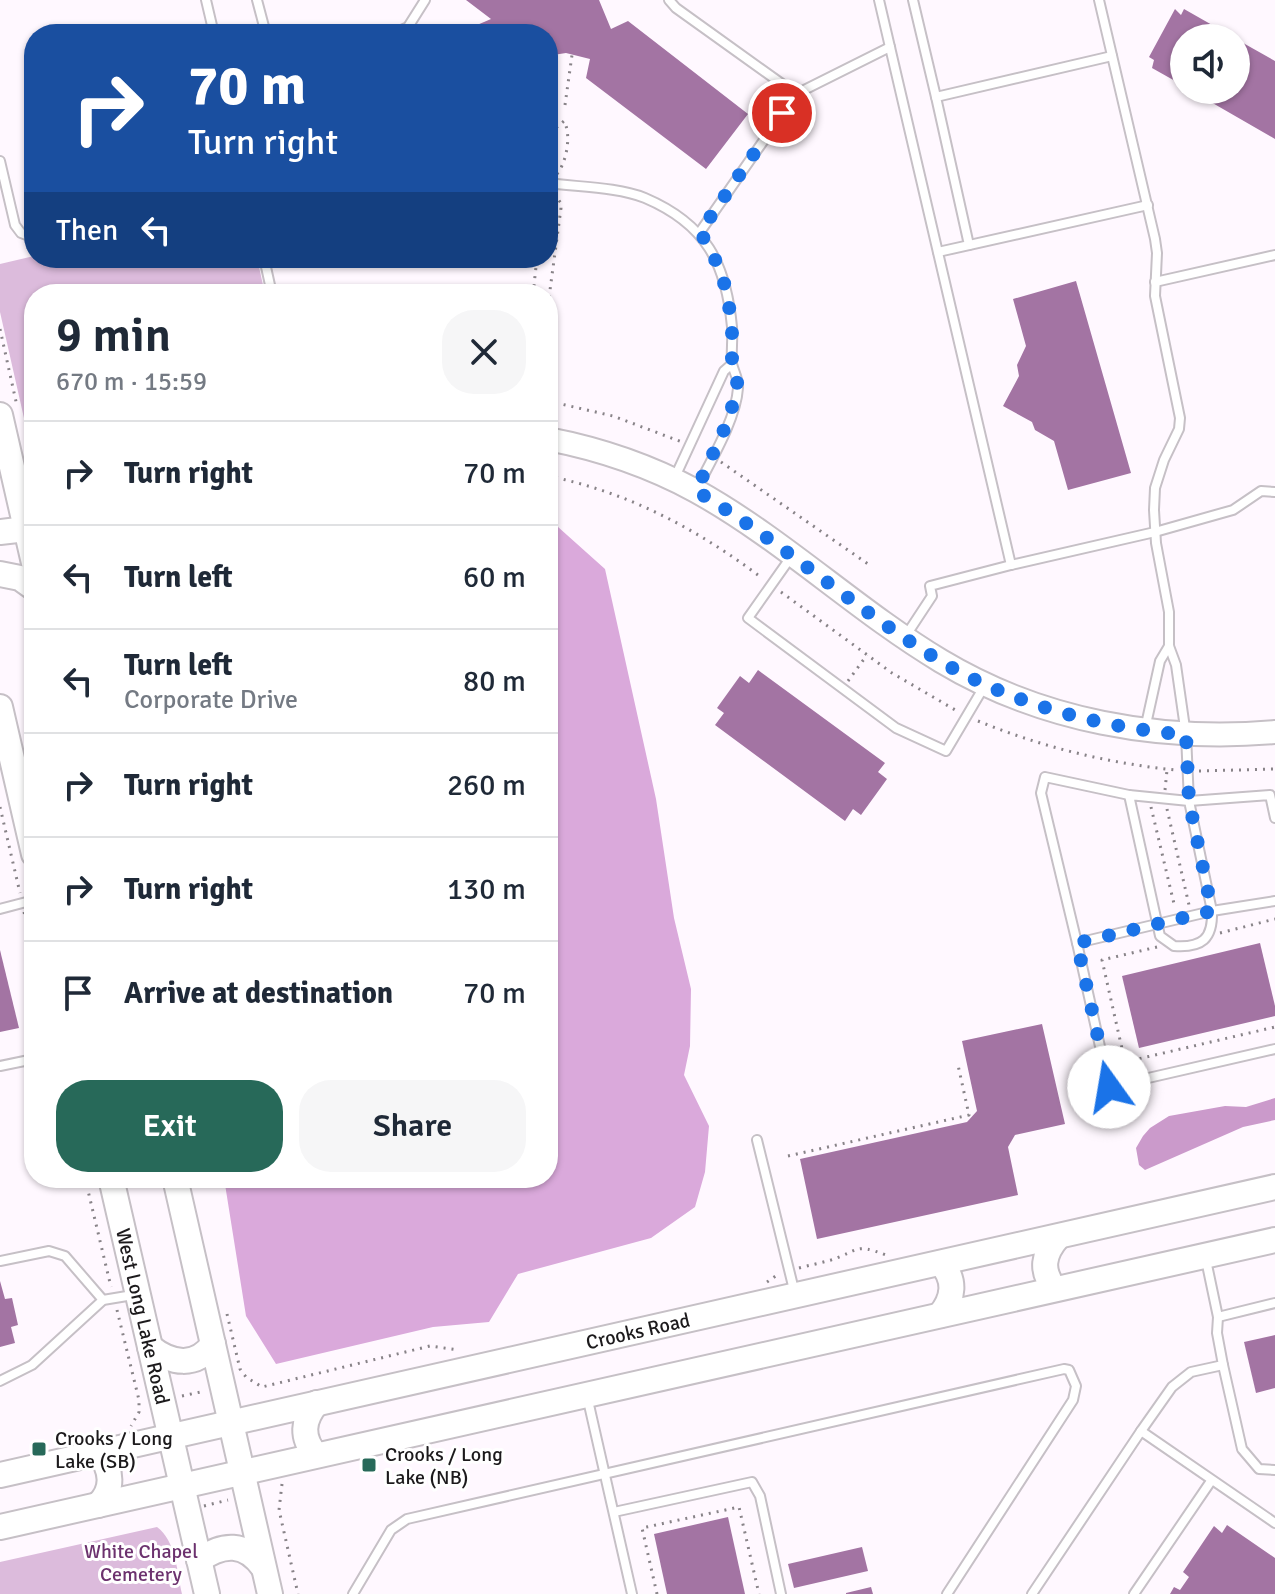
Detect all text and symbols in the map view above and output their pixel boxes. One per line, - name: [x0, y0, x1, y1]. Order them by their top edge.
- map controls: [1170, 24, 1250, 104]
- button: sound: [1170, 24, 1250, 104]
- text: 70 m: [188, 51, 306, 120]
- icon: right: [56, 56, 160, 160]
- pin: [748, 79, 816, 147]
- icon: arrive: [760, 91, 804, 135]
- text: Turn right: [188, 120, 338, 165]
- icon: left: [134, 208, 178, 252]
- text: Then: [56, 212, 118, 249]
- text: 9 min: [56, 306, 171, 365]
- button: close: [442, 310, 526, 394]
- text: 670 m · 15:59: [56, 366, 207, 398]
- icon: right: [56, 451, 100, 495]
- text: Turn right: [124, 455, 253, 492]
- text: 70 m: [463, 455, 526, 492]
- icon: left: [56, 555, 100, 599]
- text: Turn left: [124, 559, 233, 596]
- text: 60 m: [463, 559, 526, 596]
- text: Turn left: [124, 647, 233, 684]
- icon: left: [56, 659, 100, 703]
- text: 80 m: [463, 663, 526, 700]
- text: Corporate Drive: [124, 684, 298, 716]
- icon: right: [56, 763, 100, 807]
- text: Turn right: [124, 767, 253, 804]
- text: 260 m: [447, 767, 526, 804]
- icon: right: [56, 867, 100, 911]
- text: Turn right: [124, 871, 253, 908]
- text: 130 m: [447, 871, 526, 908]
- icon: arrive: [56, 971, 100, 1015]
- text: Arrive at destination: [124, 975, 393, 1012]
- text: 70 m: [463, 975, 526, 1012]
- position arrow: [1067, 1045, 1151, 1129]
- button: Exit: [56, 1080, 283, 1172]
- button: Share: [299, 1080, 526, 1172]
- street label: West Long Lake Road: [111, 1226, 175, 1407]
- street label: Crooks Road: [584, 1307, 692, 1355]
- place label: Crooks / Long Lake (SB): [55, 1426, 173, 1474]
- marker: Crooks / Long Lake (SB): [30, 1440, 48, 1458]
- place label: Crooks / Long Lake (NB): [385, 1442, 503, 1490]
- marker: Crooks / Long Lake (NB): [360, 1456, 378, 1474]
- park label: White Chapel Cemetery: [84, 1539, 198, 1587]

